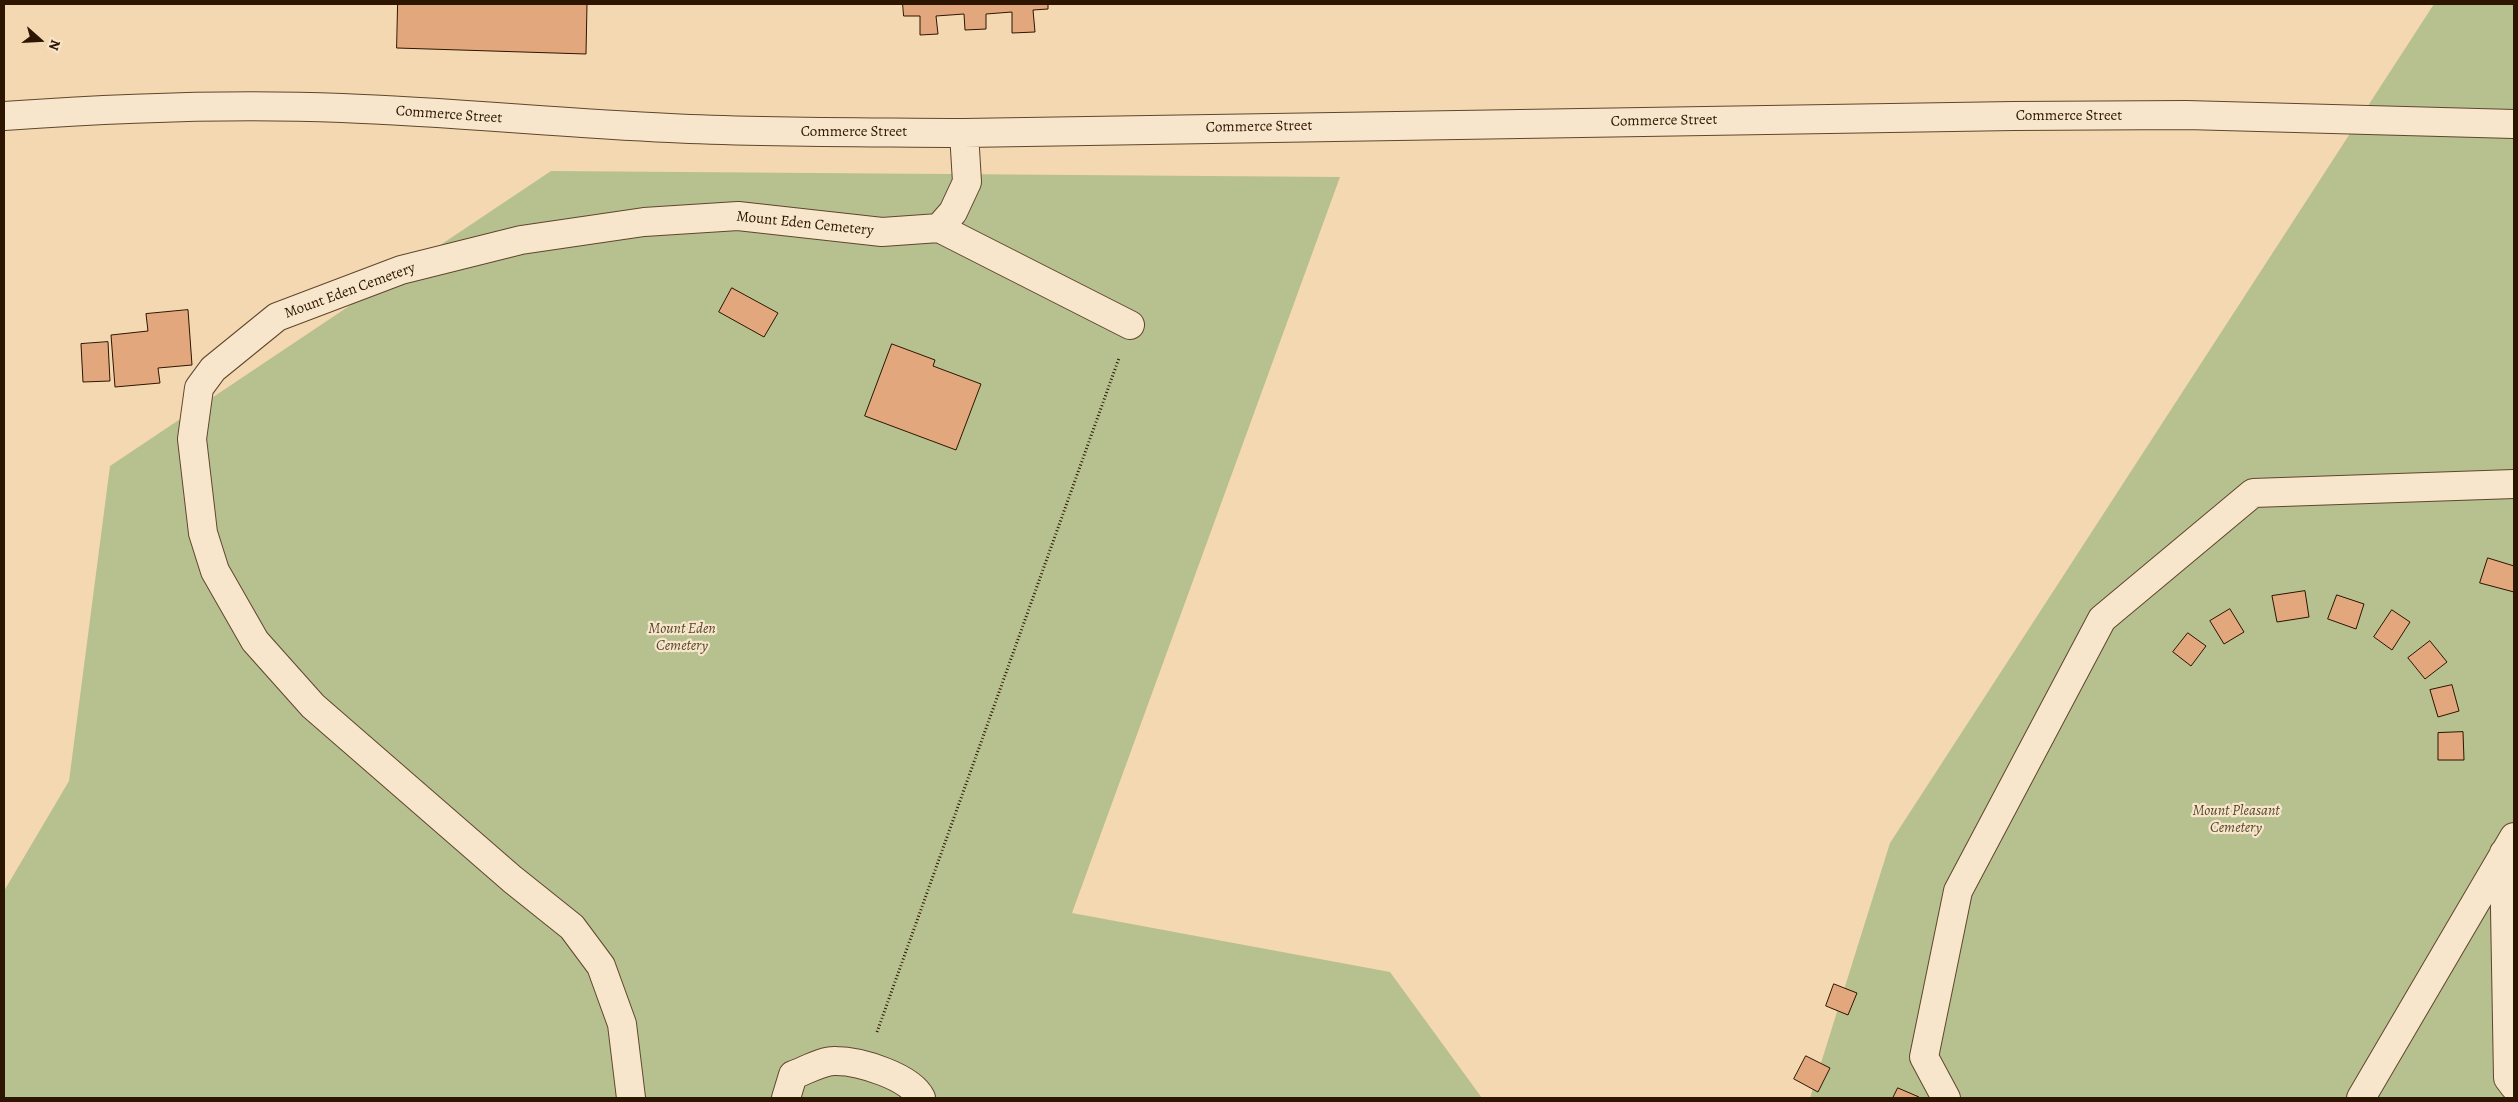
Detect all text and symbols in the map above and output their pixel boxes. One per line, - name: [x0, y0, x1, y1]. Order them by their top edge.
- north arrow: [15, 15, 65, 65]
- text: N: [44, 37, 65, 53]
- street label: Commerce Street: [395, 102, 503, 128]
- street label: Commerce Street: [2016, 107, 2122, 125]
- street label: Commerce Street: [1611, 111, 1717, 131]
- street label: Commerce Street: [1206, 117, 1312, 137]
- street label: Commerce Street: [801, 123, 907, 141]
- street label: Mount Eden Cemetery: [735, 208, 875, 240]
- street label: Mount Eden Cemetery: [282, 259, 418, 323]
- park label: Mount Eden Cemetery: [648, 620, 716, 655]
- park label: Mount Pleasant Cemetery: [2192, 802, 2280, 837]

